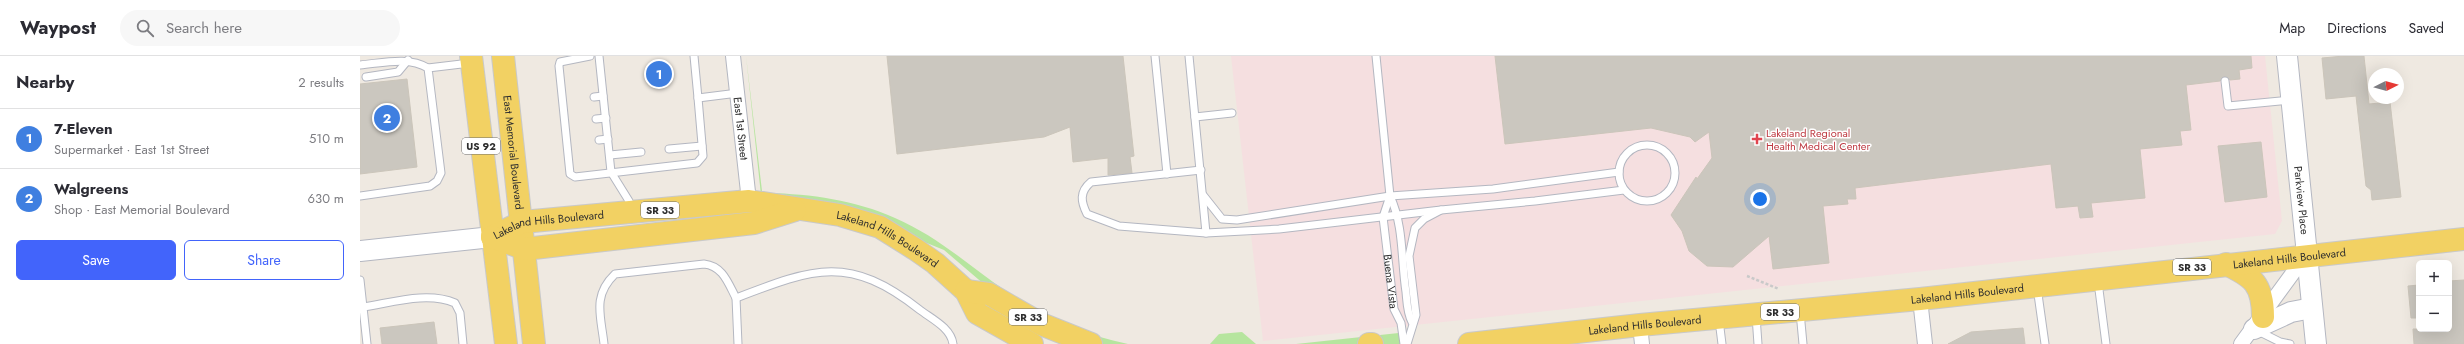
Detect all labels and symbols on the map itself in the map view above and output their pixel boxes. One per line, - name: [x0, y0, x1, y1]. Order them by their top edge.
- pin: 1: [646, 59, 672, 89]
- north arrow: [2368, 68, 2404, 104]
- street label: East Memorial Boulevard: [499, 94, 527, 210]
- street label: East 1st Street: [730, 96, 752, 161]
- pin: 2: [374, 103, 400, 133]
- place label: Lakeland Regional Health Medical Center: [1766, 125, 1870, 154]
- marker: Lakeland Regional Health Medical Center: [1751, 133, 1763, 145]
- road number: US 92: [462, 138, 500, 154]
- street label: Parkview Place: [2290, 165, 2313, 236]
- your location: [1750, 189, 1770, 209]
- road number: SR 33: [641, 202, 679, 218]
- street label: Lakeland Hills Boulevard: [490, 206, 605, 243]
- street label: Lakeland Hills Boulevard: [835, 207, 942, 271]
- street label: Lakeland Hills Boulevard: [2232, 244, 2347, 272]
- street label: Buena Vista: [1380, 253, 1402, 309]
- road number: SR 33: [2173, 259, 2211, 275]
- street label: Lakeland Hills Boulevard: [1910, 280, 2025, 308]
- road number: SR 33: [1761, 304, 1799, 320]
- road number: SR 33: [1009, 309, 1047, 325]
- street label: Lakeland Hills Boulevard: [1588, 311, 1702, 339]

